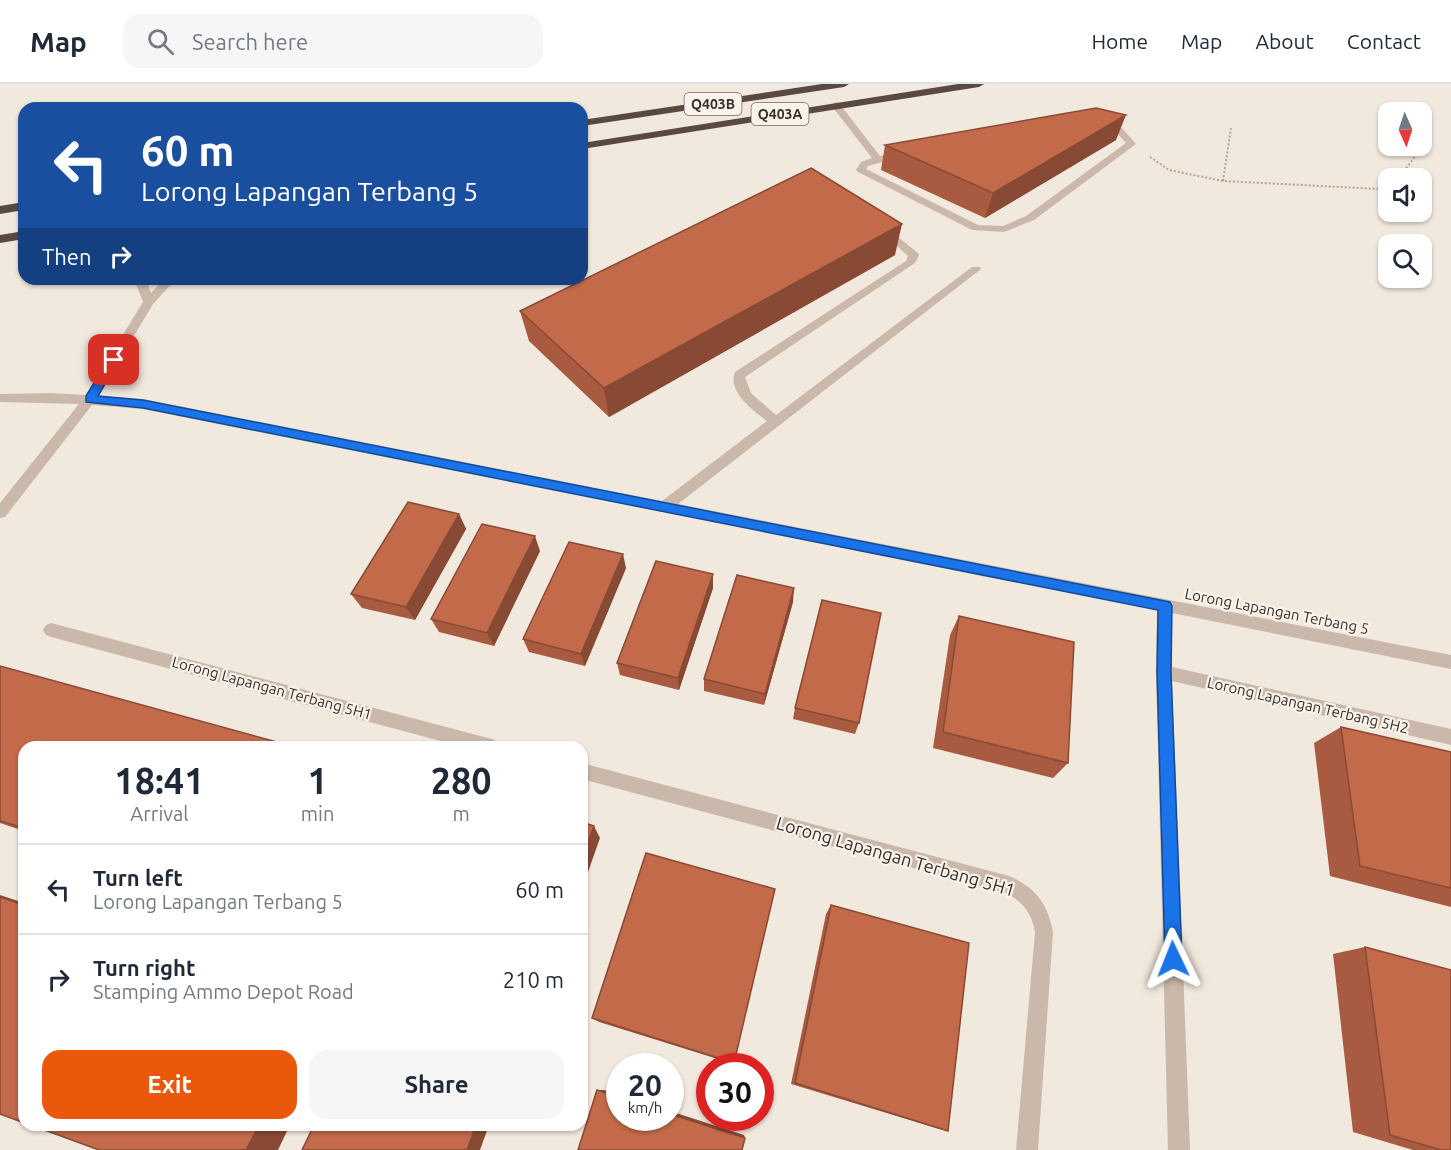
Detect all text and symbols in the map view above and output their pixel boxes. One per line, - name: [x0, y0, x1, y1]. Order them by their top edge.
- search box: [123, 14, 543, 68]
- icon: search: [144, 25, 177, 58]
- text: Map: [30, 26, 87, 57]
- text: Search here: [192, 29, 308, 54]
- text: Home: [1091, 29, 1148, 53]
- text: Map: [1181, 29, 1222, 53]
- text: About: [1255, 29, 1314, 53]
- text: Contact: [1347, 29, 1421, 53]
- road number: Q403B: [684, 93, 742, 115]
- north arrow: [1378, 102, 1432, 156]
- map controls: [1378, 102, 1432, 288]
- road number: Q403A: [752, 103, 808, 125]
- icon: left: [42, 126, 120, 204]
- text: 60 m: [141, 127, 235, 174]
- button: sound: [1378, 168, 1432, 222]
- text: Lorong Lapangan Terbang 5: [141, 176, 478, 206]
- button: search: [1378, 234, 1432, 288]
- icon: right: [104, 240, 137, 273]
- text: Then: [42, 244, 92, 269]
- pin: [88, 334, 139, 385]
- icon: arrive: [97, 343, 130, 376]
- street label: Lorong Lapangan Terbang 5: [1183, 585, 1371, 637]
- street label: Lorong Lapangan Terbang 5H1: [170, 653, 374, 723]
- street label: Lorong Lapangan Terbang 5H2: [1206, 674, 1410, 736]
- text: 18:41: [114, 760, 204, 801]
- text: 1: [307, 760, 328, 801]
- text: 280: [431, 760, 492, 801]
- text: Arrival: [130, 802, 189, 825]
- text: min: [301, 802, 334, 825]
- text: m: [453, 802, 470, 825]
- street label: Lorong Lapangan Terbang 5H1: [774, 812, 1018, 900]
- text: Turn left: [93, 865, 183, 890]
- icon: left: [42, 873, 75, 906]
- text: 60 m: [515, 877, 564, 902]
- text: Lorong Lapangan Terbang 5: [93, 890, 343, 913]
- position arrow: [1141, 927, 1205, 991]
- text: Turn right: [93, 955, 195, 980]
- icon: right: [42, 963, 75, 996]
- text: 210 m: [503, 967, 564, 992]
- text: Stamping Ammo Depot Road: [93, 980, 354, 1003]
- button: Exit: [42, 1050, 297, 1119]
- button: Share: [309, 1050, 564, 1119]
- speed limit sign: 30: [696, 1053, 774, 1131]
- text: 20: [628, 1068, 662, 1102]
- text: km/h: [628, 1099, 662, 1116]

